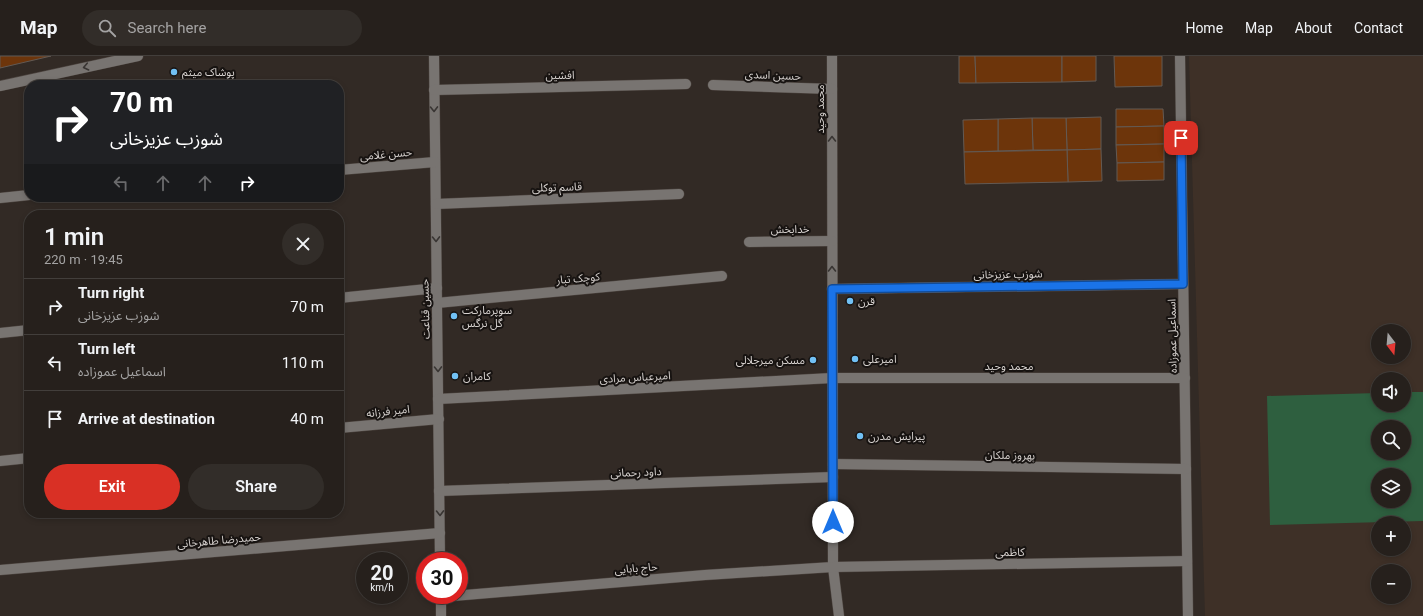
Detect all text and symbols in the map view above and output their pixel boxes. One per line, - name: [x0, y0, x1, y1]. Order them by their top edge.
- search box: [82, 10, 362, 46]
- text: Map: [20, 16, 58, 39]
- icon: search: [96, 17, 118, 39]
- text: Search here: [128, 19, 206, 37]
- text: Home: [1185, 20, 1223, 36]
- text: Map: [1245, 20, 1273, 36]
- text: About: [1295, 20, 1332, 36]
- text: Contact: [1354, 20, 1403, 36]
- one-way arrow: [83, 63, 89, 71]
- place label: پوشاک میثم: [182, 66, 235, 81]
- marker: پوشاک میثم: [169, 67, 179, 77]
- street label: حسین اسدی: [745, 68, 802, 83]
- street label: افشین: [545, 69, 575, 82]
- street label: محمد وحید: [814, 84, 827, 134]
- text: 70 m: [110, 86, 173, 119]
- icon: right: [44, 96, 96, 148]
- one-way arrow: [430, 106, 438, 112]
- pin: [1164, 121, 1198, 155]
- icon: arrive: [1170, 127, 1192, 149]
- text: شوزب عزیزخانی: [110, 128, 223, 149]
- one-way arrow: [828, 136, 836, 142]
- street label: حسن غلامی: [359, 146, 413, 163]
- icon: left: [110, 172, 132, 194]
- icon: ahead: [152, 172, 174, 194]
- icon: ahead: [194, 172, 216, 194]
- icon: right: [236, 172, 258, 194]
- street label: قاسم توکلی: [532, 180, 582, 197]
- text: 1 min: [44, 223, 104, 251]
- button: close: [282, 223, 324, 265]
- street label: خدابخش: [770, 223, 810, 236]
- one-way arrow: [432, 236, 440, 242]
- text: 220 m · 19:45: [44, 252, 123, 267]
- one-way arrow: [828, 266, 836, 272]
- street label: شوزب عزیزخانی: [973, 267, 1043, 282]
- street label: کوچک تبار: [555, 270, 601, 288]
- street label: حسین قناعت: [418, 278, 433, 339]
- text: Turn right: [78, 284, 144, 302]
- place label: قرن: [858, 295, 875, 308]
- icon: right: [44, 296, 66, 318]
- marker: قرن: [845, 296, 855, 306]
- text: 70 m: [290, 298, 324, 316]
- street label: اسماعیل عموزاده: [1165, 299, 1180, 373]
- place label: سوپرمارکت گل نرگس: [462, 304, 513, 330]
- text: شوزب عزیزخانی: [78, 308, 160, 323]
- marker: سوپرمارکت گل نرگس: [449, 311, 459, 321]
- north arrow: [1371, 324, 1411, 364]
- map controls: [1371, 324, 1411, 604]
- text: Turn left: [78, 340, 135, 358]
- icon: left: [44, 352, 66, 374]
- place label: امیرعلی: [863, 353, 897, 366]
- text: 110 m: [282, 354, 324, 372]
- place label: مسکن میرجلالی: [736, 354, 805, 367]
- marker: امیرعلی: [850, 354, 860, 364]
- marker: مسکن میرجلالی: [808, 355, 818, 365]
- street label: محمد وحید: [984, 360, 1034, 373]
- text: اسماعیل عموزاده: [78, 364, 166, 379]
- one-way arrow: [434, 366, 442, 372]
- street label: امیرعباس مرادی: [599, 369, 671, 386]
- place label: کامران: [463, 370, 491, 383]
- marker: کامران: [450, 371, 460, 381]
- button: sound: [1371, 372, 1411, 412]
- street label: امیر فرزانه: [366, 403, 410, 420]
- icon: arrive: [44, 408, 66, 430]
- text: Arrive at destination: [78, 410, 215, 428]
- text: 40 m: [290, 410, 324, 428]
- button: search: [1371, 420, 1411, 460]
- place label: پیرایش مدرن: [868, 430, 925, 444]
- marker: پیرایش مدرن: [855, 431, 865, 441]
- street label: بهروز ملکان: [985, 449, 1035, 462]
- button: Exit: [44, 464, 180, 510]
- button: Share: [188, 464, 324, 510]
- street label: داود رحمانی: [610, 465, 662, 480]
- button: layers: [1371, 468, 1411, 508]
- position arrow: [812, 501, 854, 543]
- one-way arrow: [436, 510, 444, 516]
- button: +: [1371, 516, 1411, 556]
- street label: حمیدرضا طاهرخانی: [177, 530, 262, 551]
- street label: کاظمی: [995, 546, 1025, 559]
- speed limit sign: 30: [416, 552, 468, 604]
- street label: حاج بابایی: [614, 560, 659, 578]
- text: 20: [371, 561, 393, 585]
- button: −: [1371, 564, 1411, 604]
- text: km/h: [370, 582, 394, 593]

